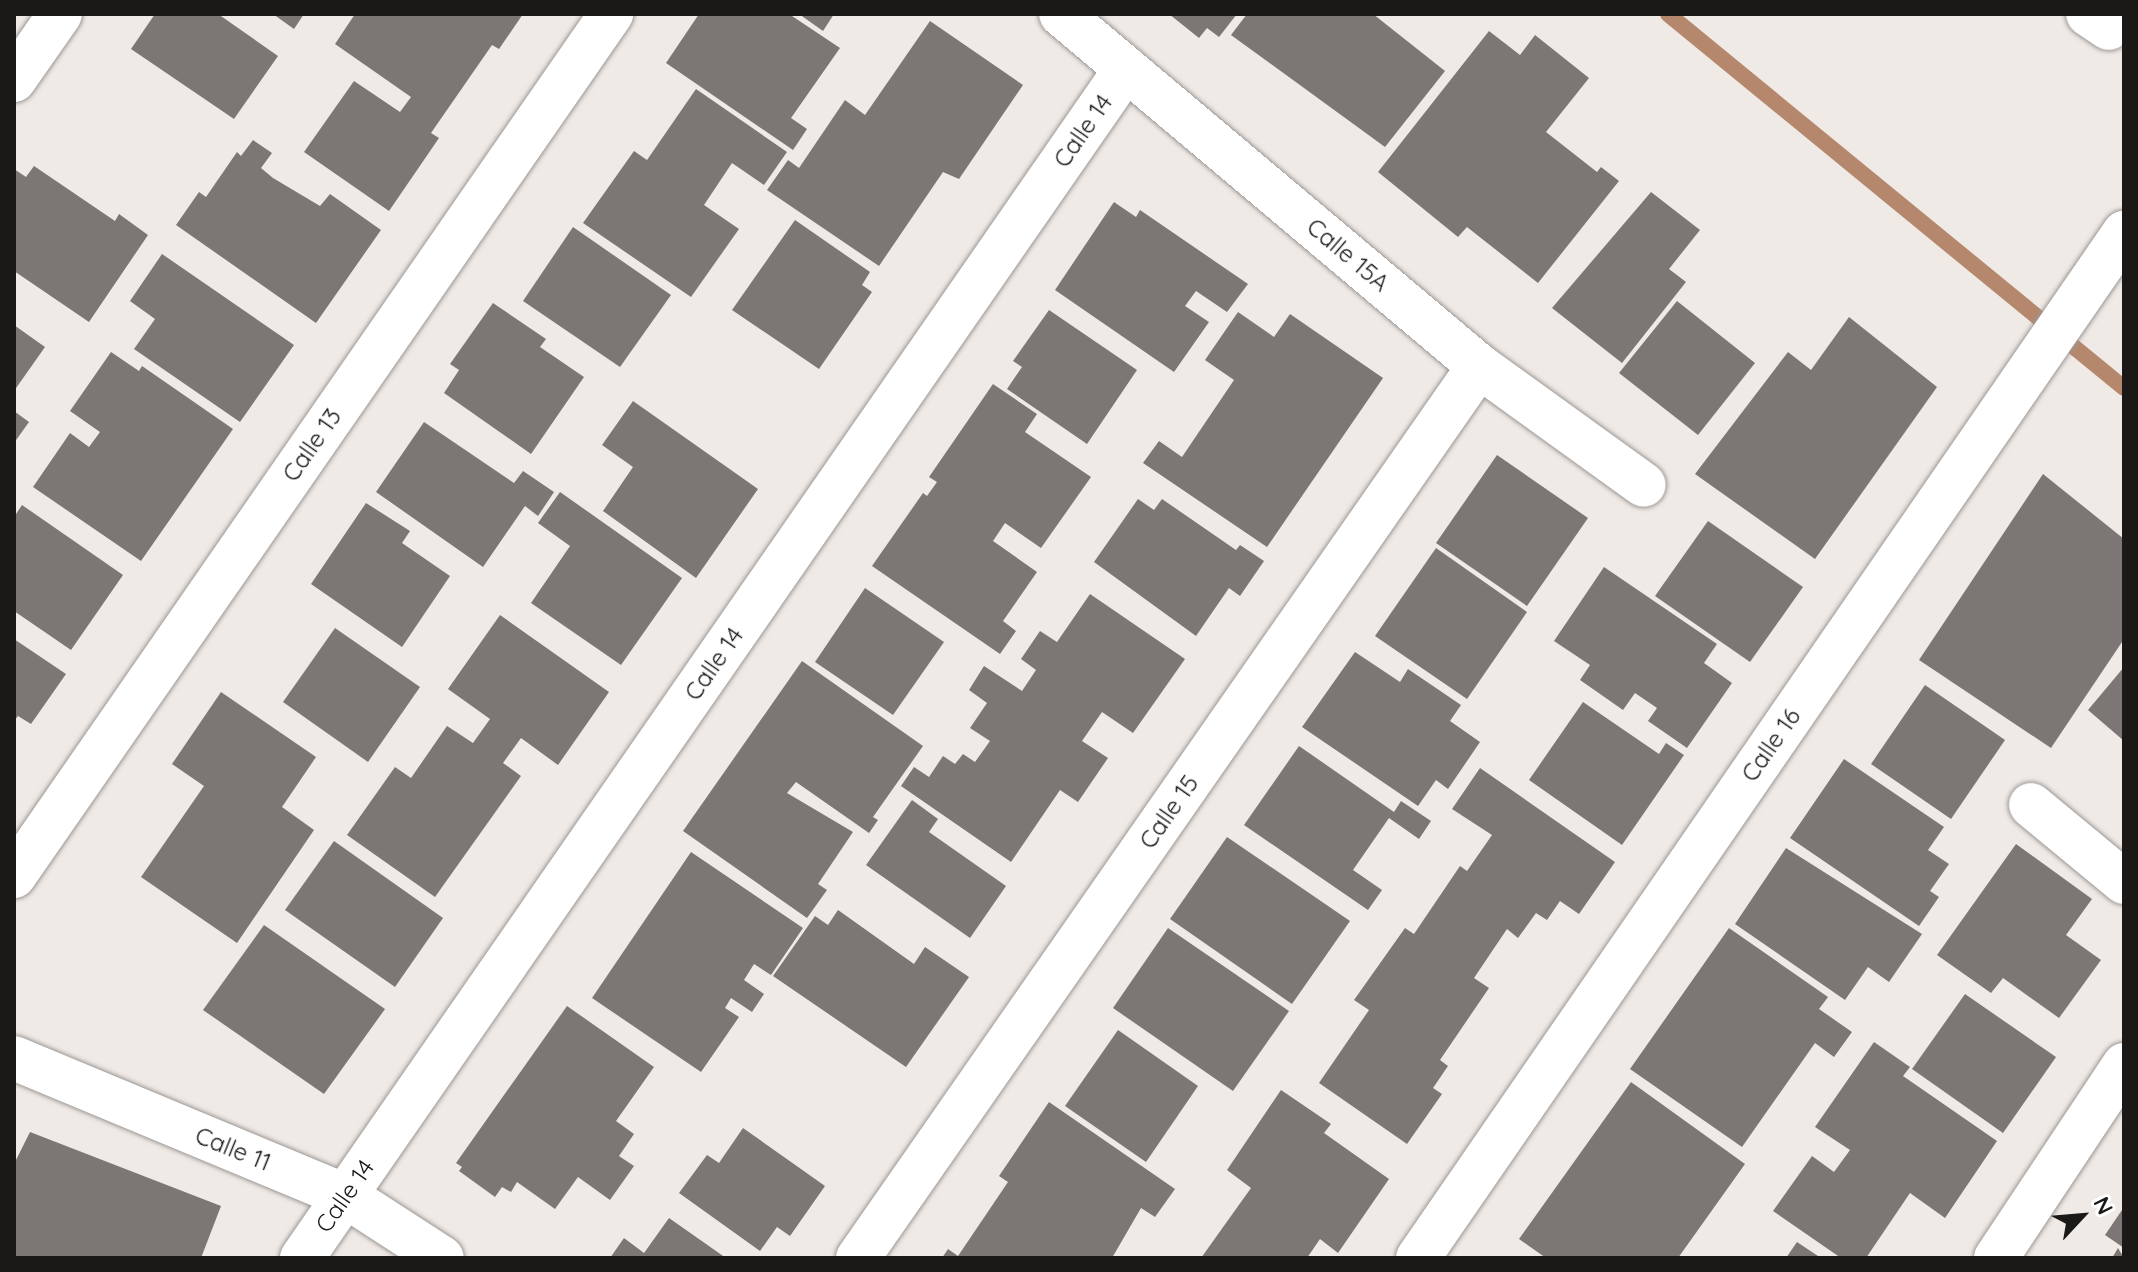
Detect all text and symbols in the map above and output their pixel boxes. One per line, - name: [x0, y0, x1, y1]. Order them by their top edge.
- street label: Calle 14: [1048, 89, 1118, 173]
- street label: Calle 15A: [1301, 212, 1395, 298]
- street label: Calle 13: [277, 403, 347, 487]
- street label: Calle 14: [679, 622, 749, 706]
- street label: Calle 16: [1735, 703, 1807, 787]
- street label: Calle 15: [1133, 770, 1205, 854]
- street label: Calle 11: [191, 1121, 275, 1177]
- street label: Calle 14: [310, 1154, 380, 1238]
- north arrow: [2042, 1176, 2122, 1256]
- text: N: [2087, 1192, 2120, 1219]

